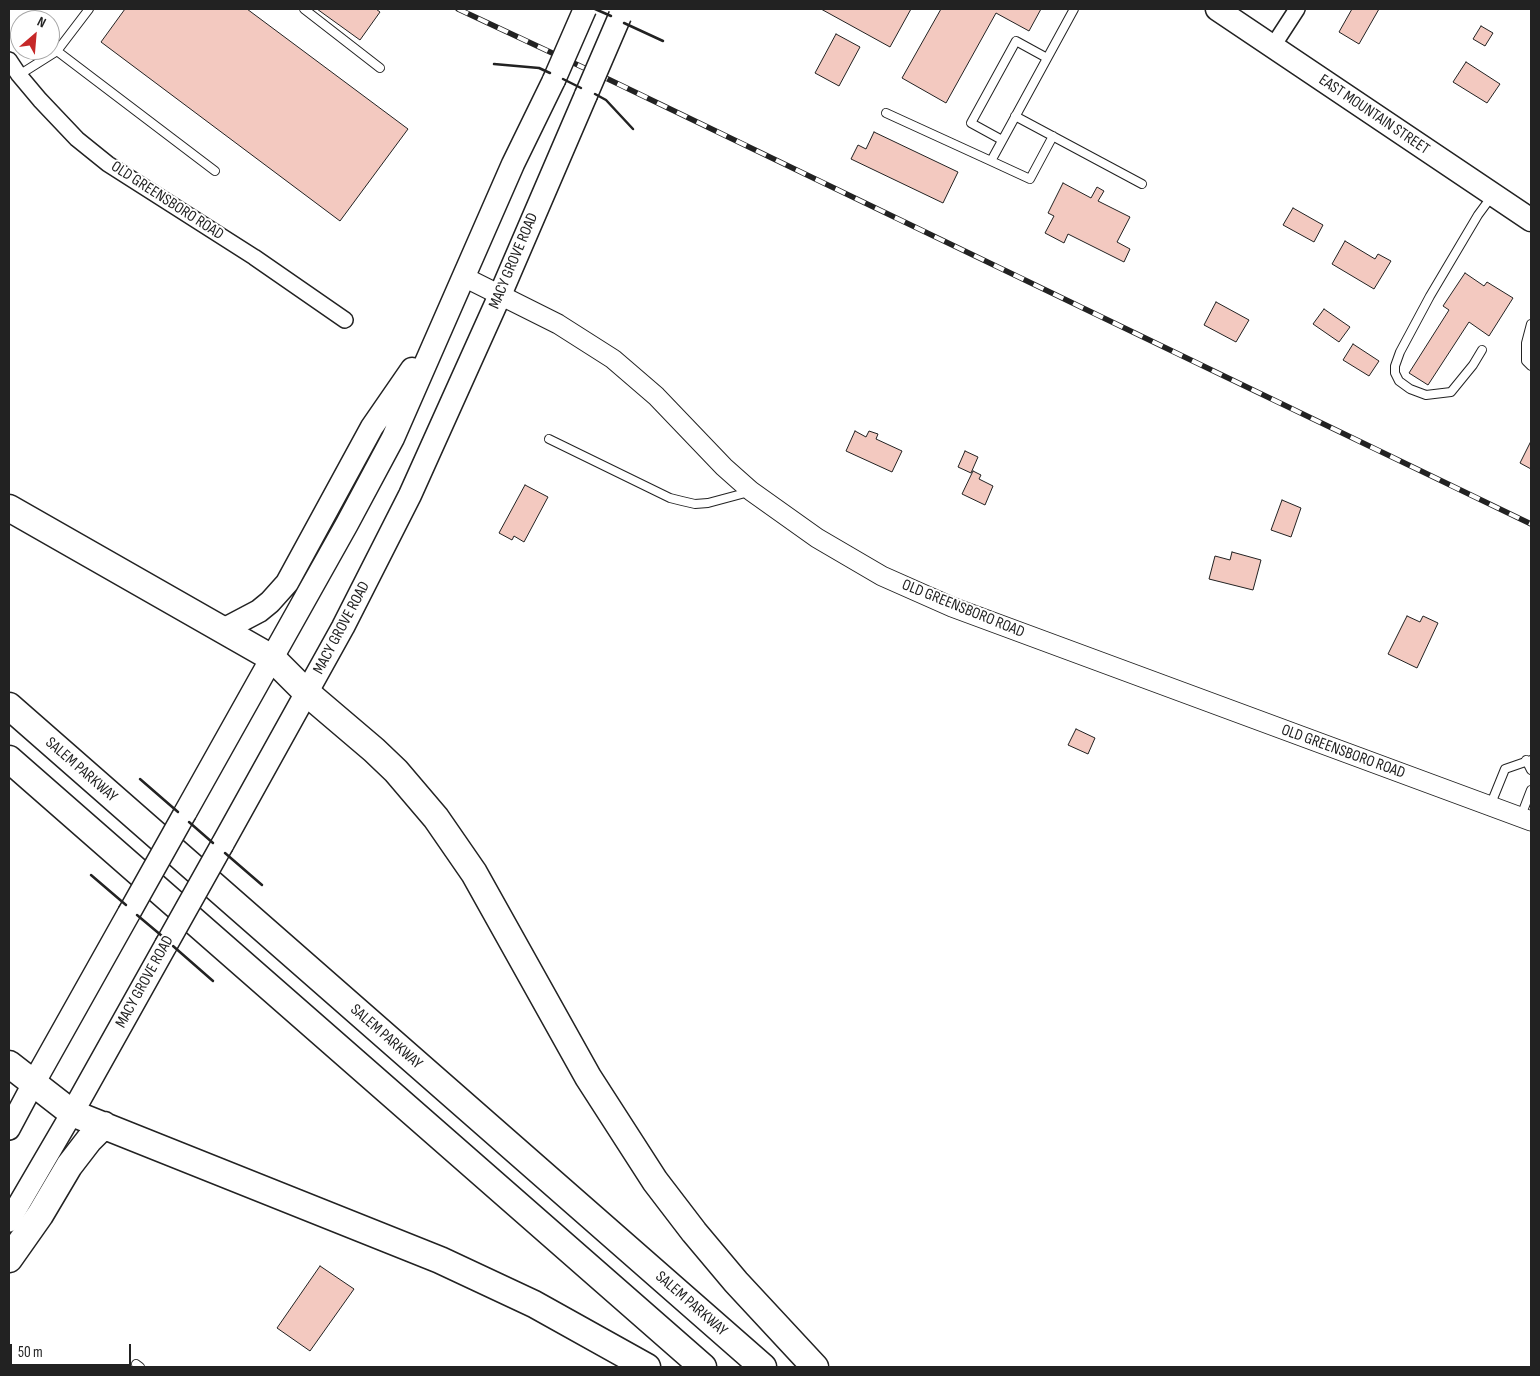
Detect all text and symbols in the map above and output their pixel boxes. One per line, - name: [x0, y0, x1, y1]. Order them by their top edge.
- north arrow: [10, 10, 60, 60]
- text: N: [34, 13, 49, 31]
- street label: EAST MOUNTAIN STREET: [1315, 71, 1433, 159]
- street label: OLD GREENSBORO ROAD: [107, 157, 227, 245]
- street label: MACY GROVE ROAD: [485, 210, 543, 312]
- street label: OLD GREENSBORO ROAD: [899, 576, 1027, 642]
- street label: MACY GROVE ROAD: [310, 578, 374, 678]
- street label: OLD GREENSBORO ROAD: [1278, 721, 1408, 783]
- street label: SALEM PARKWAY: [41, 733, 121, 807]
- street label: MACY GROVE ROAD: [112, 933, 178, 1031]
- street label: SALEM PARKWAY: [346, 1000, 426, 1074]
- street label: SALEM PARKWAY: [651, 1267, 731, 1341]
- scale bar: [12, 1334, 134, 1366]
- text: 50 m: [18, 1343, 43, 1362]

